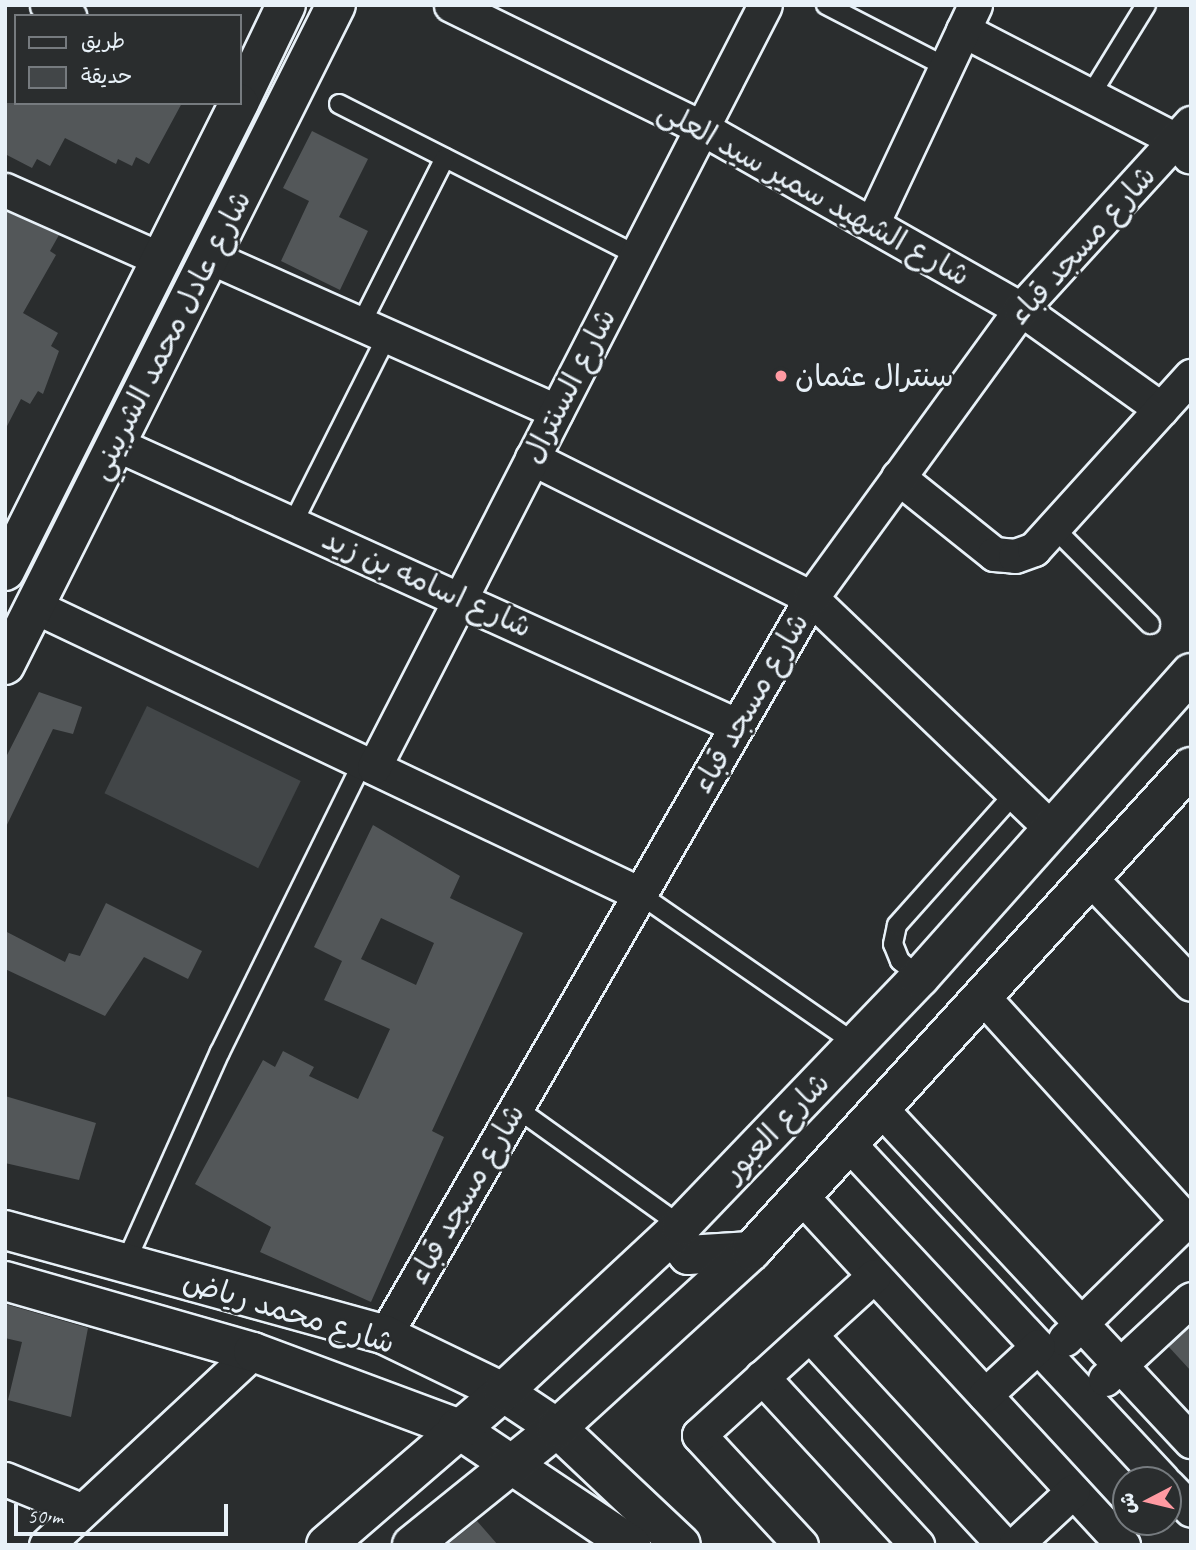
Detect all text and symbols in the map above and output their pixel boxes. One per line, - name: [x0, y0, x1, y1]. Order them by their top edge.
- legend: [14, 14, 242, 105]
- text: طريق: [81, 28, 125, 54]
- text: حديقة: [81, 63, 132, 89]
- street label: شارع الشهيد سمير سيد العلى: [652, 92, 976, 294]
- street label: شارع مسجد قباء: [1001, 158, 1163, 332]
- street label: شارع عادل محمد الشربيني: [81, 184, 259, 486]
- street label: شارع السنترال: [515, 302, 623, 470]
- place label: سنترال عثمان: [795, 358, 954, 394]
- marker: سنترال عثمان: [773, 368, 789, 384]
- street label: شارع اسامه بن زيد: [317, 521, 537, 645]
- street label: شارع مسجد قباء: [684, 606, 816, 800]
- street label: شارع العبور: [715, 1065, 837, 1189]
- street label: شارع مسجد قباء: [400, 1097, 532, 1291]
- street label: شارع محمد رياض: [179, 1263, 399, 1361]
- north arrow: [1112, 1466, 1182, 1536]
- scale bar: [18, 1490, 231, 1534]
- text: ش: [1115, 1491, 1141, 1515]
- text: 50 m: [27, 1503, 63, 1529]

